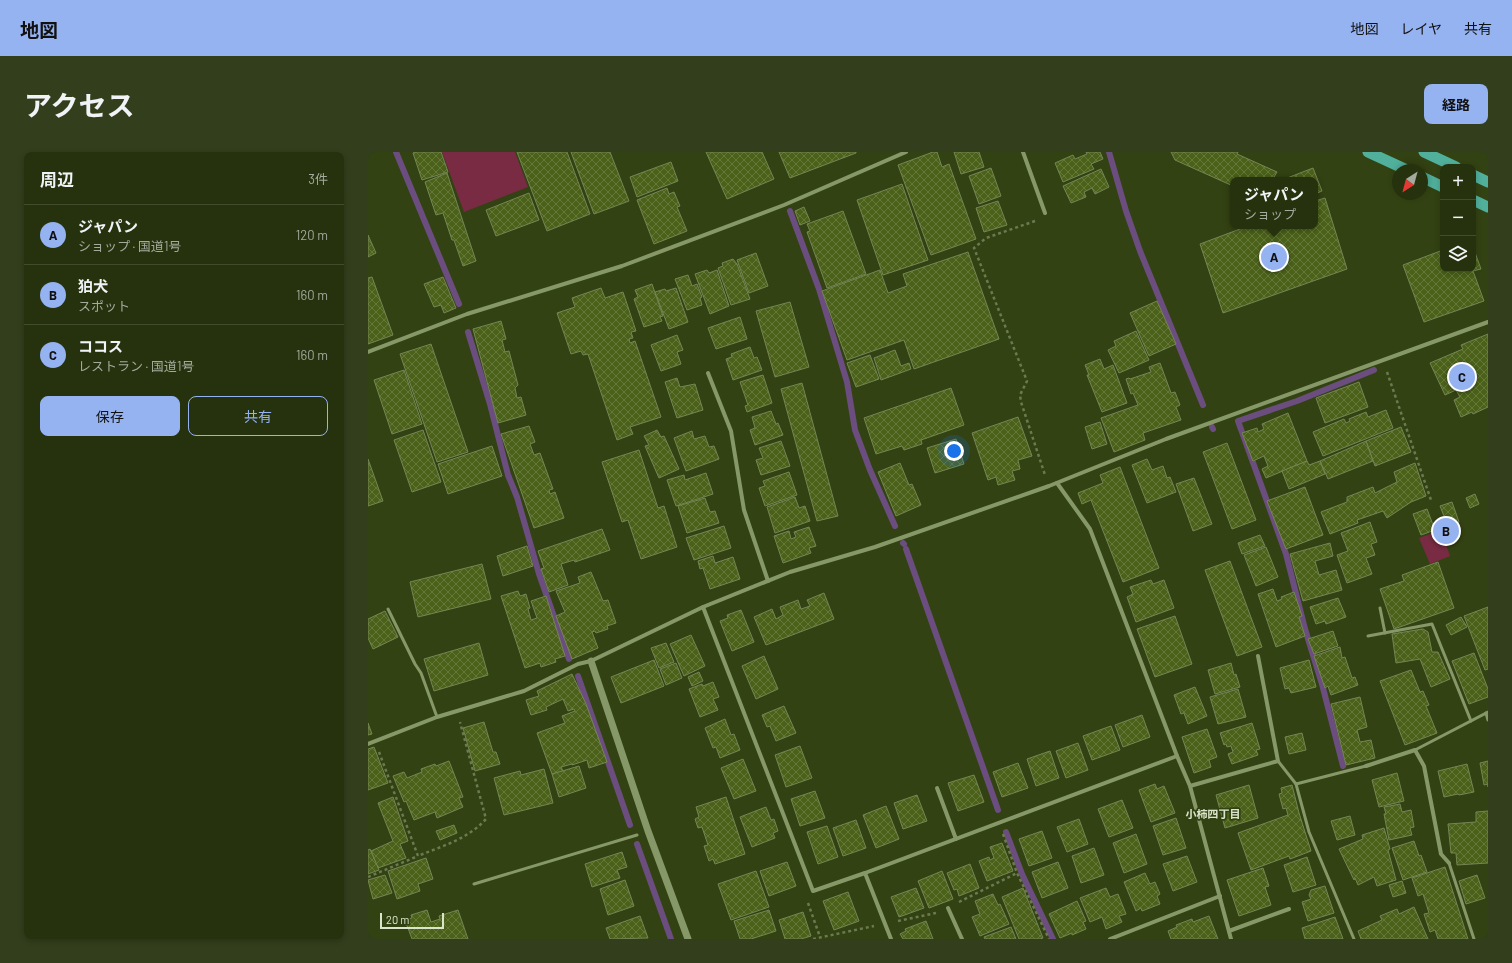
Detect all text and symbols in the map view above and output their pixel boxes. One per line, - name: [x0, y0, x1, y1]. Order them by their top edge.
- text: 地図: [20, 18, 58, 41]
- text: 地図: [1350, 20, 1378, 37]
- text: レイヤ: [1400, 20, 1442, 37]
- text: 共有: [1464, 20, 1492, 37]
- button: 経路: [1424, 84, 1488, 124]
- text: アクセス: [24, 88, 135, 122]
- north arrow: [1392, 164, 1428, 200]
- map controls: [1440, 164, 1476, 272]
- button: +: [1440, 164, 1476, 200]
- text: 周辺: [40, 169, 74, 189]
- text: 3件: [308, 171, 328, 187]
- popup: [1230, 177, 1318, 229]
- text: ジャパン: [1244, 185, 1304, 203]
- button: −: [1440, 200, 1476, 236]
- text: ショップ: [1244, 206, 1296, 222]
- text: ジャパン: [78, 217, 138, 235]
- text: A: [49, 227, 57, 243]
- text: 120 m: [296, 227, 328, 243]
- button: layers: [1440, 236, 1476, 272]
- text: ショップ · 国道1号: [78, 238, 181, 254]
- pin: A: [1261, 242, 1287, 272]
- text: 狛犬: [78, 277, 108, 295]
- text: B: [49, 287, 57, 303]
- text: 160 m: [296, 287, 328, 303]
- text: スポット: [78, 298, 130, 314]
- text: ココス: [78, 337, 123, 355]
- text: C: [49, 347, 57, 363]
- text: 160 m: [296, 347, 328, 363]
- text: レストラン · 国道1号: [78, 358, 194, 374]
- pin: C: [1449, 362, 1475, 392]
- button: 保存: [40, 396, 180, 436]
- button: 共有: [188, 396, 328, 436]
- your location: [944, 441, 964, 461]
- pin: B: [1433, 516, 1459, 546]
- district label: 小柿四丁目: [1186, 807, 1241, 820]
- scale bar: [380, 911, 444, 930]
- text: 20 m: [386, 913, 409, 926]

